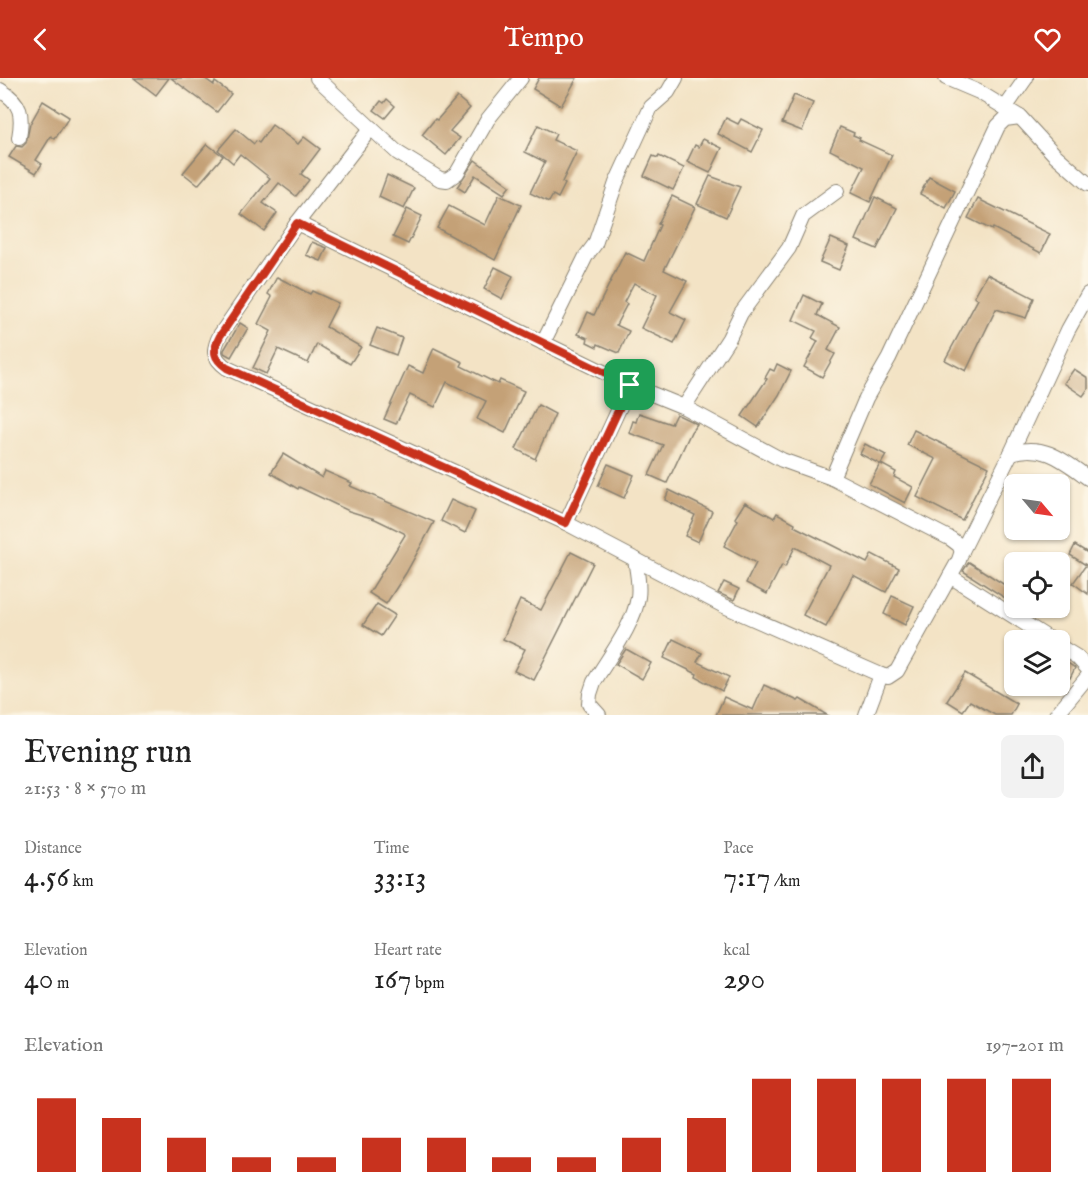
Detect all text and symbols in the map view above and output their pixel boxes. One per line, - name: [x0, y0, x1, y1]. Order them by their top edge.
- text: Tempo: [504, 22, 584, 56]
- icon: back: [24, 23, 57, 56]
- icon: heart: [1031, 23, 1064, 56]
- pin: [604, 359, 655, 410]
- icon: arrive: [613, 368, 646, 401]
- north arrow: [1004, 474, 1070, 540]
- map controls: [1004, 474, 1070, 696]
- button: locate: [1004, 552, 1070, 618]
- button: layers: [1004, 630, 1070, 696]
- text: Evening run: [24, 732, 192, 774]
- button: share: [1001, 735, 1064, 798]
- text: 21:53 · 8 × 570 m: [24, 776, 146, 801]
- text: Distance: [24, 839, 82, 859]
- text: Time: [374, 839, 409, 859]
- text: Pace: [723, 839, 754, 859]
- text: 4.56: [24, 859, 69, 897]
- text: 33:13: [374, 859, 426, 897]
- text: 7:17: [723, 859, 770, 897]
- text: km: [69, 872, 94, 892]
- text: /km: [770, 872, 800, 892]
- text: Elevation: [24, 941, 87, 961]
- text: Heart rate: [374, 941, 442, 961]
- text: kcal: [723, 941, 750, 961]
- text: 40: [24, 961, 53, 999]
- text: 167: [374, 961, 412, 999]
- text: 290: [723, 961, 765, 999]
- text: m: [53, 974, 69, 994]
- text: bpm: [412, 974, 445, 994]
- text: Elevation: [24, 1033, 103, 1058]
- text: 197–201 m: [985, 1033, 1064, 1058]

